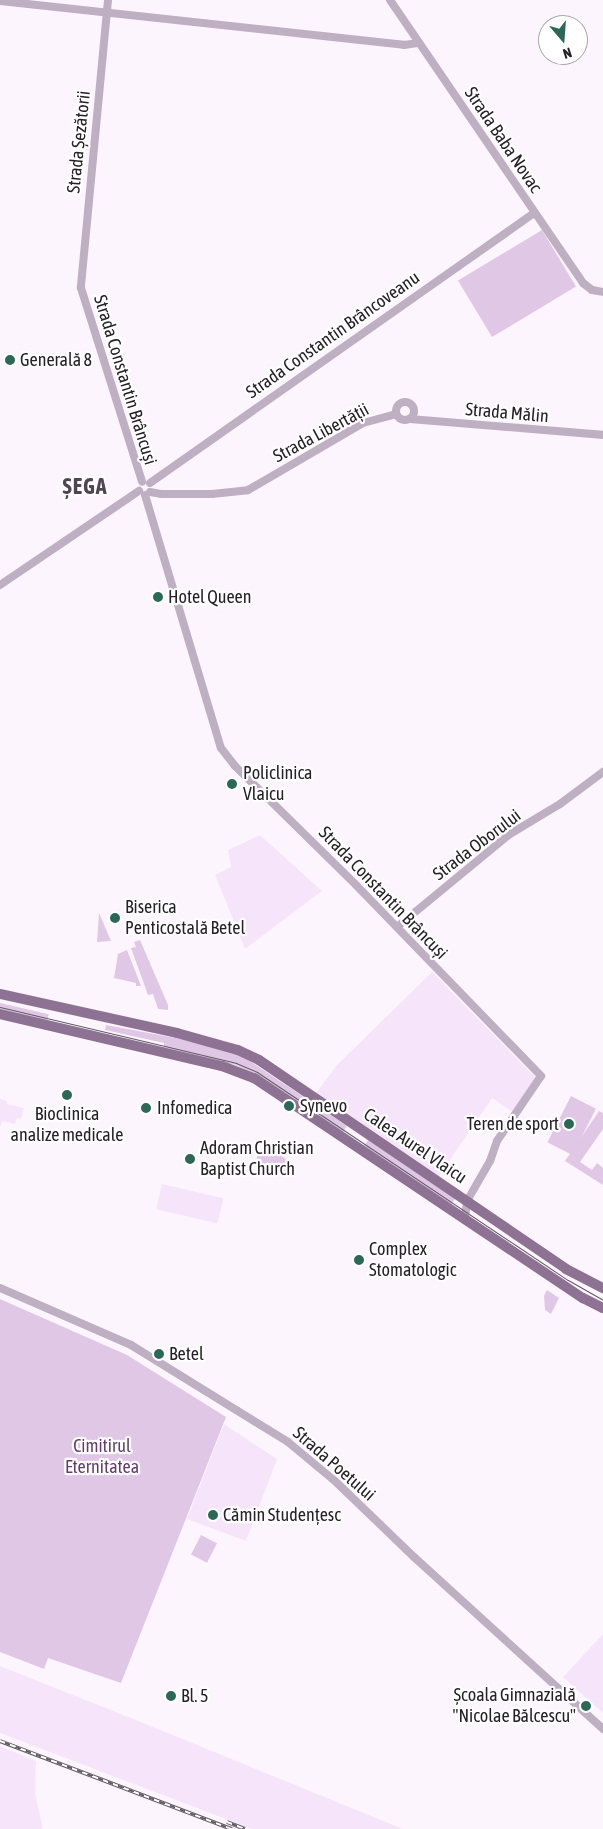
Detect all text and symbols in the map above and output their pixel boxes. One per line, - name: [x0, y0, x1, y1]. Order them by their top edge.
- north arrow: [538, 15, 588, 65]
- text: N: [561, 44, 574, 62]
- street label: Strada Baba Novac: [460, 83, 546, 197]
- street label: Strada Șezătorii: [63, 90, 95, 194]
- street label: Strada Constantin Brâncoveanu: [242, 267, 424, 403]
- street label: Strada Constantin Brâncuși: [89, 293, 161, 467]
- place label: Generală 8: [20, 349, 92, 371]
- marker: Generală 8: [4, 354, 16, 366]
- street label: Strada Libertății: [269, 399, 373, 467]
- street label: Strada Mălin: [464, 399, 550, 427]
- district label: ȘEGA: [62, 474, 108, 500]
- place label: Hotel Queen: [168, 586, 252, 608]
- marker: Hotel Queen: [152, 591, 164, 603]
- place label: Policlinica Vlaicu: [243, 763, 312, 806]
- marker: Policlinica Vlaicu: [225, 777, 239, 791]
- street label: Strada Oborului: [429, 805, 525, 885]
- street label: Strada Constantin Brâncuși: [314, 822, 452, 964]
- place label: Biserica Penticostală Betel: [125, 897, 245, 940]
- marker: Biserica Penticostală Betel: [109, 912, 121, 924]
- marker: Bioclinica analize medicale: [60, 1088, 74, 1102]
- place label: Synevo: [300, 1095, 347, 1117]
- place label: Infomedica: [157, 1097, 232, 1119]
- marker: Synevo: [282, 1099, 296, 1113]
- marker: Infomedica: [139, 1101, 153, 1115]
- place label: Bioclinica analize medicale: [11, 1104, 123, 1146]
- street label: Calea Aurel Vlaicu: [359, 1104, 471, 1188]
- place label: Teren de sport: [466, 1113, 559, 1135]
- marker: Teren de sport: [563, 1118, 575, 1130]
- place label: Adoram Christian Baptist Church: [200, 1138, 314, 1180]
- marker: Adoram Christian Baptist Church: [184, 1153, 196, 1165]
- place label: Complex Stomatologic: [369, 1239, 456, 1282]
- marker: Complex Stomatologic: [353, 1254, 365, 1266]
- place label: Betel: [169, 1343, 204, 1365]
- marker: Betel: [153, 1348, 165, 1360]
- street label: Strada Poetului: [288, 1422, 380, 1506]
- park label: Cimitirul Eternitatea: [65, 1436, 139, 1478]
- place label: Cămin Studențesc: [223, 1504, 341, 1526]
- marker: Cămin Studențesc: [207, 1509, 219, 1521]
- place label: Bl. 5: [181, 1685, 208, 1707]
- place label: Școala Gimnazială "Nicolae Bălcescu": [453, 1685, 576, 1728]
- marker: Bl. 5: [165, 1690, 177, 1702]
- marker: Școala Gimnazială "Nicolae Bălcescu": [580, 1700, 592, 1712]

